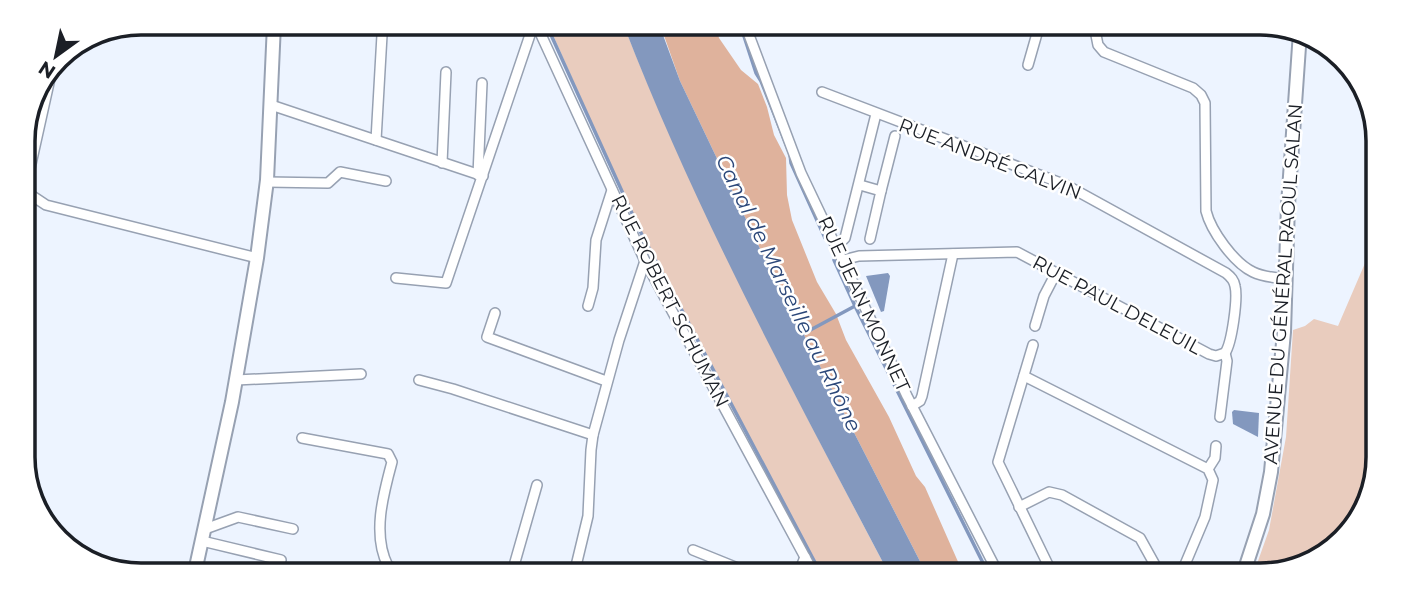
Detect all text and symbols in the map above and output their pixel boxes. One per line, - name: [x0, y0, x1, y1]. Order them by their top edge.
- north arrow: [21, 21, 91, 91]
- text: N: [34, 56, 60, 84]
- street label: AVENUE DU GÉNÉRAL RAOUL SALAN: [1259, 103, 1307, 465]
- street label: RUE ANDRÉ CALVIN: [895, 114, 1085, 204]
- water label: Canal de Marseille au Rhône: [711, 151, 867, 435]
- street label: RUE ROBERT SCHUMAN: [606, 191, 734, 411]
- street label: RUE JEAN MONNET: [813, 212, 915, 396]
- street label: RUE PAUL DELEUIL: [1029, 251, 1206, 360]

